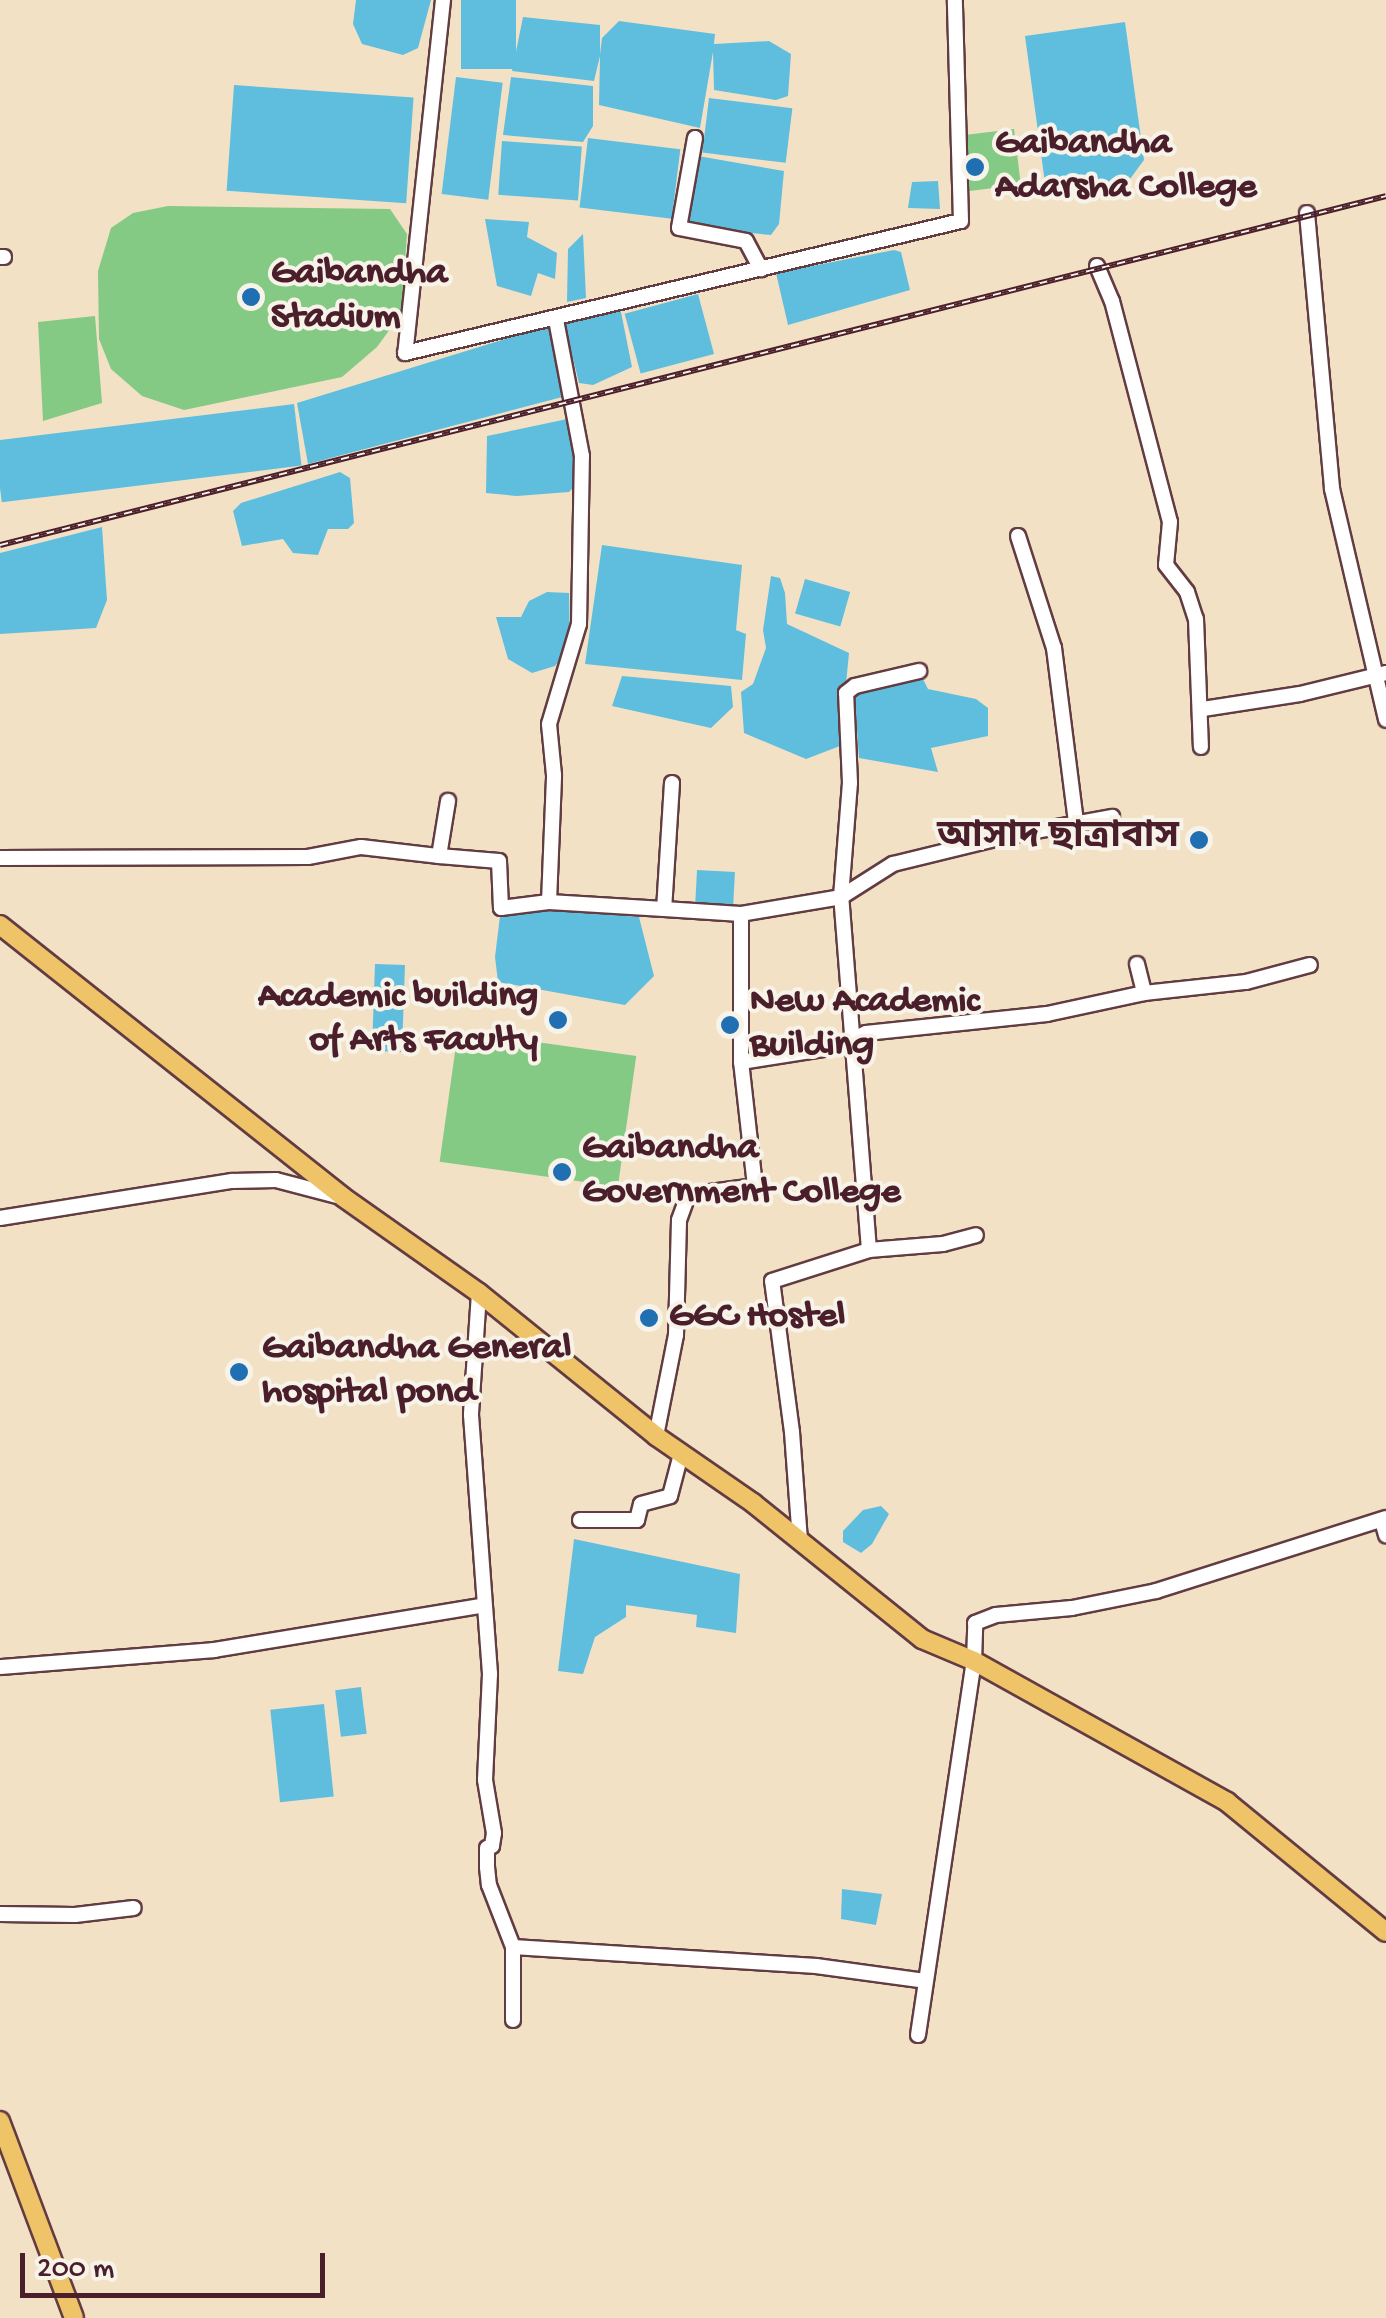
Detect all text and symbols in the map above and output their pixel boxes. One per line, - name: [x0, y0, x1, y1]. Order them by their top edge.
- place label: Gaibandha Adarsha College: [995, 122, 1257, 212]
- marker: Gaibandha Adarsha College: [964, 156, 986, 178]
- place label: Gaibandha Stadium: [271, 252, 447, 342]
- marker: Gaibandha Stadium: [240, 286, 262, 308]
- place label: আসাদ ছাত্রাবাস: [937, 817, 1179, 863]
- marker: আসাদ ছাত্রাবাস: [1188, 829, 1210, 851]
- place label: Academic building of Arts Faculty: [258, 975, 538, 1064]
- place label: New Academic Building: [750, 980, 979, 1070]
- marker: Academic building of Arts Faculty: [547, 1009, 569, 1031]
- marker: New Academic Building: [719, 1014, 741, 1036]
- place label: Gaibandha Government College: [582, 1127, 901, 1216]
- marker: Gaibandha Government College: [551, 1161, 573, 1183]
- place label: GGC Hostel: [669, 1295, 845, 1341]
- marker: GGC Hostel: [638, 1307, 660, 1329]
- place label: Gaibandha General hospital pond: [262, 1327, 571, 1416]
- marker: Gaibandha General hospital pond: [226, 1359, 252, 1385]
- scale bar: [25, 2233, 330, 2295]
- text: 200 m: [37, 2253, 114, 2288]

